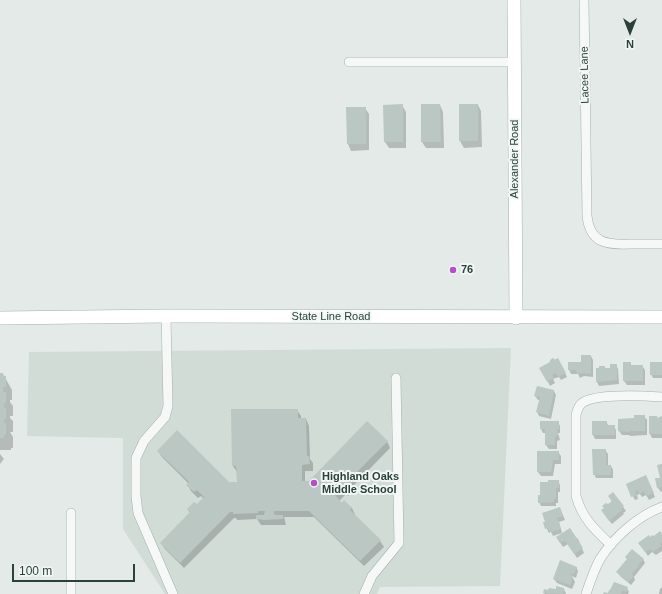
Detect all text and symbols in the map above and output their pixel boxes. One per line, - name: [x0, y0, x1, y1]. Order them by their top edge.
- north arrow: [610, 12, 650, 52]
- text: N: [626, 38, 634, 50]
- street label: Lacee Lane: [578, 46, 592, 104]
- street label: Alexander Road: [508, 120, 522, 198]
- place label: 76: [461, 263, 473, 277]
- marker: 76: [448, 265, 458, 275]
- street label: State Line Road: [292, 310, 370, 324]
- place label: Highland Oaks Middle School: [322, 470, 399, 496]
- marker: Highland Oaks Middle School: [309, 478, 319, 488]
- scale bar: [14, 556, 137, 582]
- text: 100 m: [19, 564, 52, 578]

